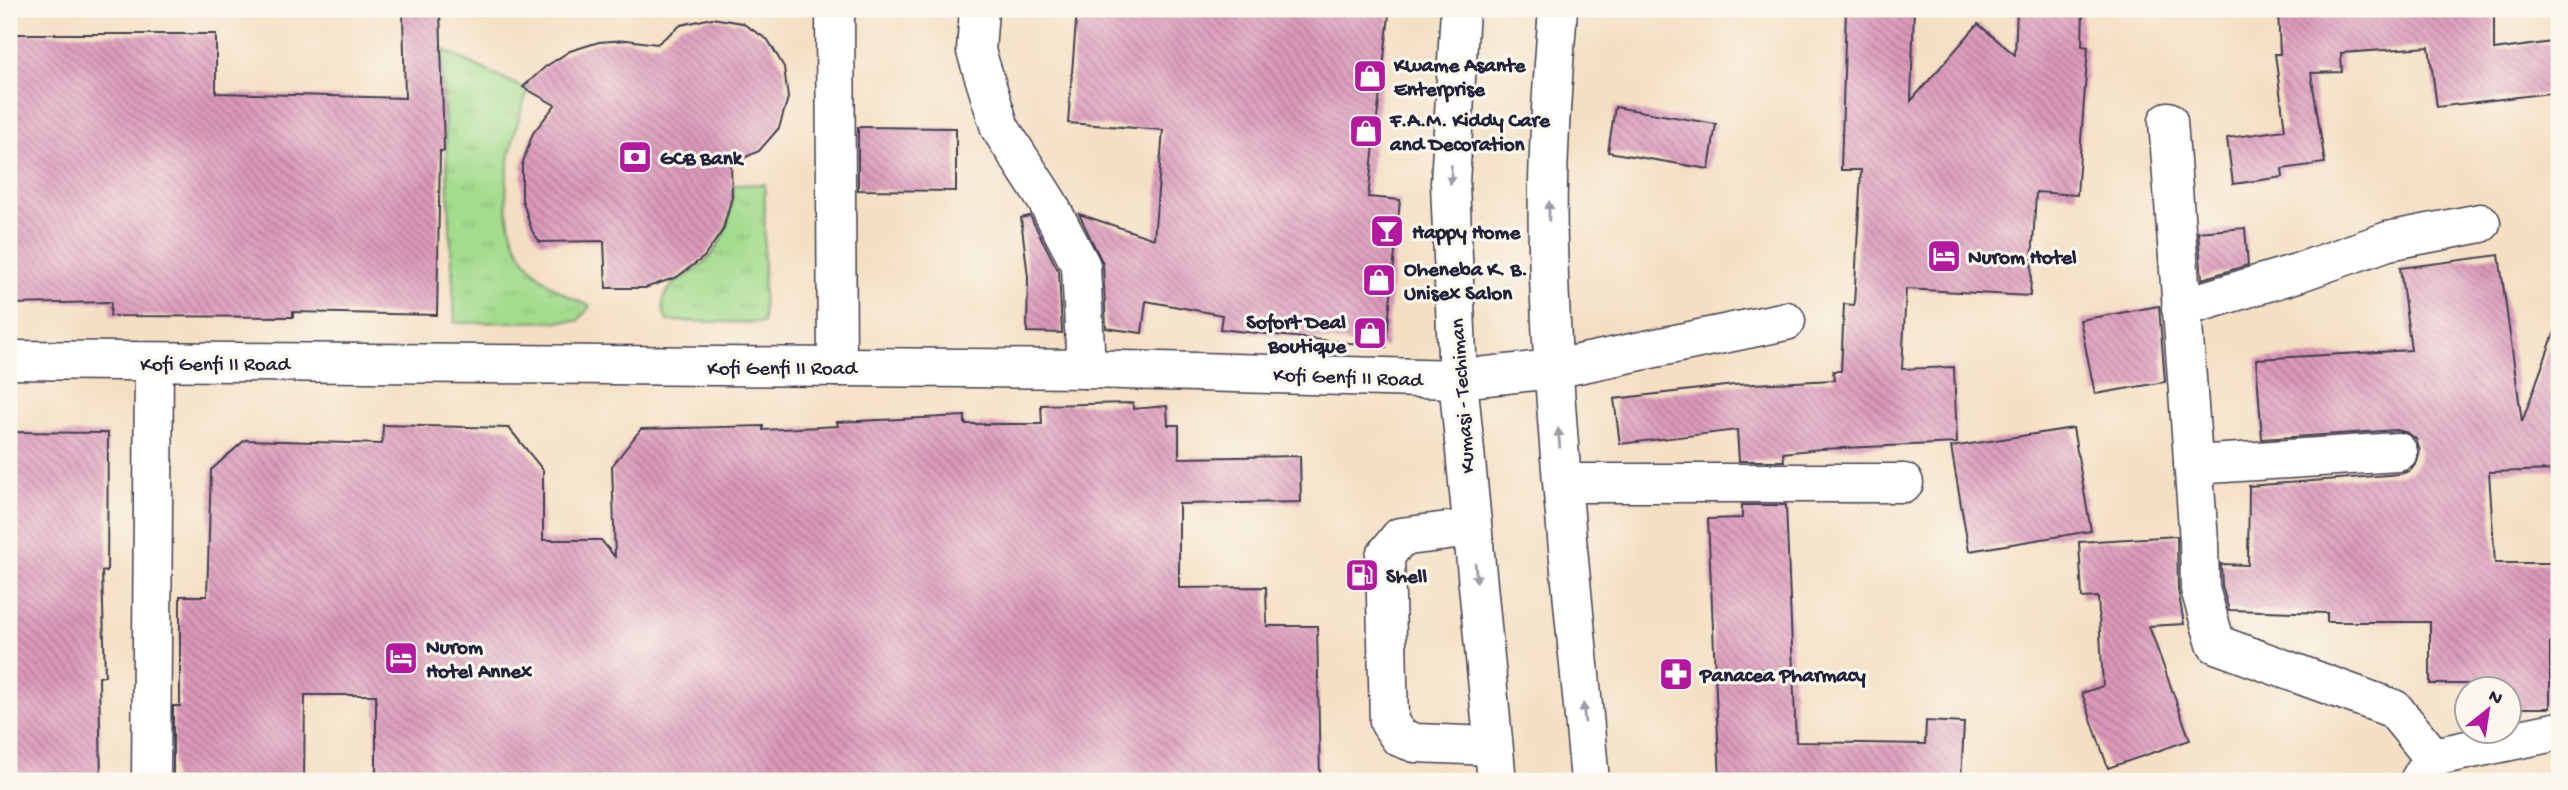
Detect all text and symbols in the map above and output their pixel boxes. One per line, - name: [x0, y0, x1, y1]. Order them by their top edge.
- place label: Kwame Asante Enterprise: [1393, 55, 1527, 104]
- shop icon: Kwame Asante Enterprise: [1351, 57, 1389, 95]
- place label: F.A.M. Kiddy Care and Decoration: [1389, 110, 1551, 159]
- shop icon: F.A.M. Kiddy Care and Decoration: [1347, 112, 1385, 150]
- bank icon: GCB Bank: [616, 138, 654, 176]
- place label: GCB Bank: [660, 148, 745, 173]
- one-way arrow: [1445, 164, 1456, 186]
- one-way arrow: [1543, 200, 1554, 222]
- bar icon: Happy Home: [1368, 212, 1406, 250]
- place label: Happy Home: [1412, 222, 1521, 247]
- hotel icon: Nurom Hotel: [1925, 237, 1963, 275]
- place label: Nurom Hotel: [1968, 247, 2077, 272]
- place label: Oheneba K. B. Unisex Salon: [1404, 259, 1528, 308]
- shop icon: Oheneba K. B. Unisex Salon: [1360, 261, 1398, 299]
- place label: Sofort Deal Boutique: [1246, 312, 1347, 361]
- shop icon: Sofort Deal Boutique: [1351, 314, 1389, 352]
- street label: Kumasi - Techiman: [1447, 317, 1482, 474]
- street label: Kofi Genfi II Road: [140, 354, 291, 379]
- street label: Kofi Genfi II Road: [707, 358, 858, 383]
- street label: Kofi Genfi II Road: [1273, 364, 1425, 395]
- one-way arrow: [1553, 427, 1564, 449]
- fuel station icon: Shell: [1343, 556, 1381, 594]
- one-way arrow: [1471, 562, 1482, 584]
- place label: Shell: [1386, 566, 1427, 591]
- place label: Nurom Hotel Annex: [426, 637, 533, 686]
- hotel icon: Nurom Hotel Annex: [382, 639, 420, 677]
- pharmacy icon: Panacea Pharmacy: [1657, 655, 1695, 693]
- place label: Panacea Pharmacy: [1699, 665, 1866, 690]
- north arrow: [2452, 674, 2522, 744]
- text: N: [2484, 685, 2506, 711]
- one-way arrow: [1578, 702, 1589, 724]

